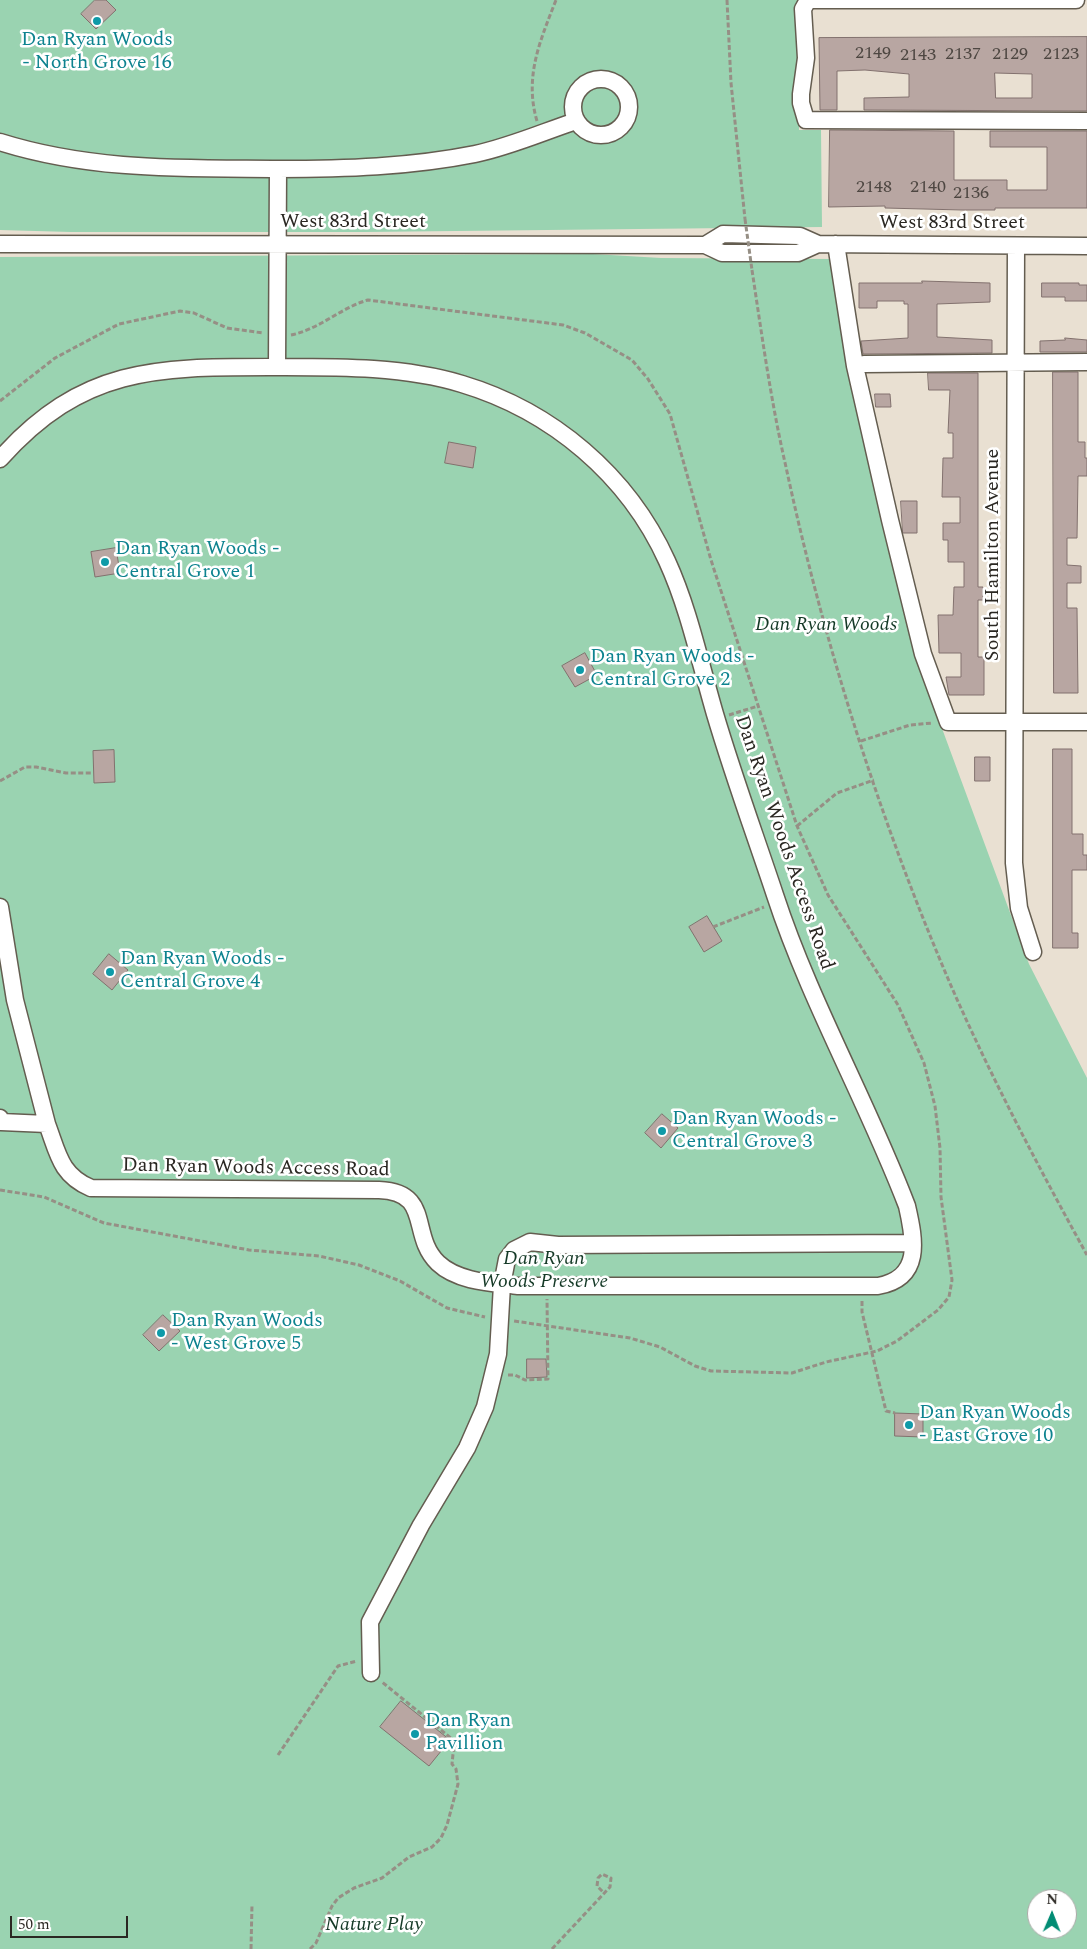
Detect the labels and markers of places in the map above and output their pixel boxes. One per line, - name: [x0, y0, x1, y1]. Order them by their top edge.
- marker: Dan Ryan Woods - North Grove 16: [91, 15, 103, 27]
- place label: Dan Ryan Woods - North Grove 16: [21, 29, 173, 76]
- place label: Dan Ryan Woods - Central Grove 1: [115, 538, 279, 585]
- marker: Dan Ryan Woods - Central Grove 1: [99, 556, 111, 568]
- place label: Dan Ryan Woods - Central Grove 2: [590, 646, 754, 693]
- marker: Dan Ryan Woods - Central Grove 2: [574, 664, 586, 676]
- place label: Dan Ryan Woods - Central Grove 4: [120, 948, 284, 995]
- marker: Dan Ryan Woods - Central Grove 4: [104, 966, 116, 978]
- place label: Dan Ryan Woods - Central Grove 3: [672, 1108, 836, 1155]
- marker: Dan Ryan Woods - Central Grove 3: [656, 1125, 668, 1137]
- place label: Dan Ryan Woods - West Grove 5: [171, 1310, 323, 1357]
- marker: Dan Ryan Woods - West Grove 5: [155, 1327, 167, 1339]
- place label: Dan Ryan Woods - East Grove 10: [919, 1402, 1071, 1449]
- marker: Dan Ryan Woods - East Grove 10: [903, 1419, 915, 1431]
- place label: Dan Ryan Pavillion: [425, 1710, 511, 1757]
- marker: Dan Ryan Pavillion: [409, 1728, 421, 1740]

